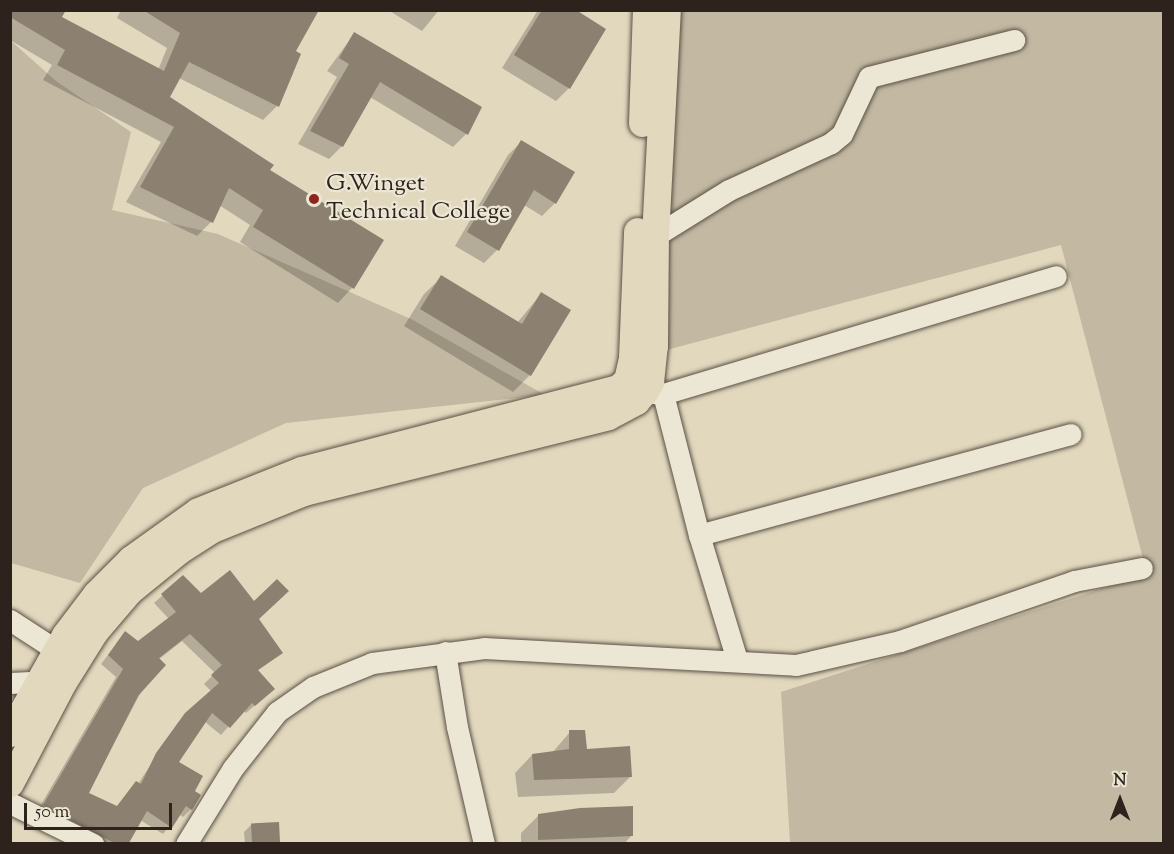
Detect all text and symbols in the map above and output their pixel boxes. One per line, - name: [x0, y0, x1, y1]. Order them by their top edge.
- place label: G.Winget Technical College: [326, 171, 510, 227]
- marker: G.Winget Technical College: [307, 192, 321, 206]
- north arrow: [1090, 770, 1150, 830]
- text: N: [1114, 770, 1126, 793]
- scale bar: [27, 791, 176, 829]
- text: 50 m: [35, 800, 69, 826]

